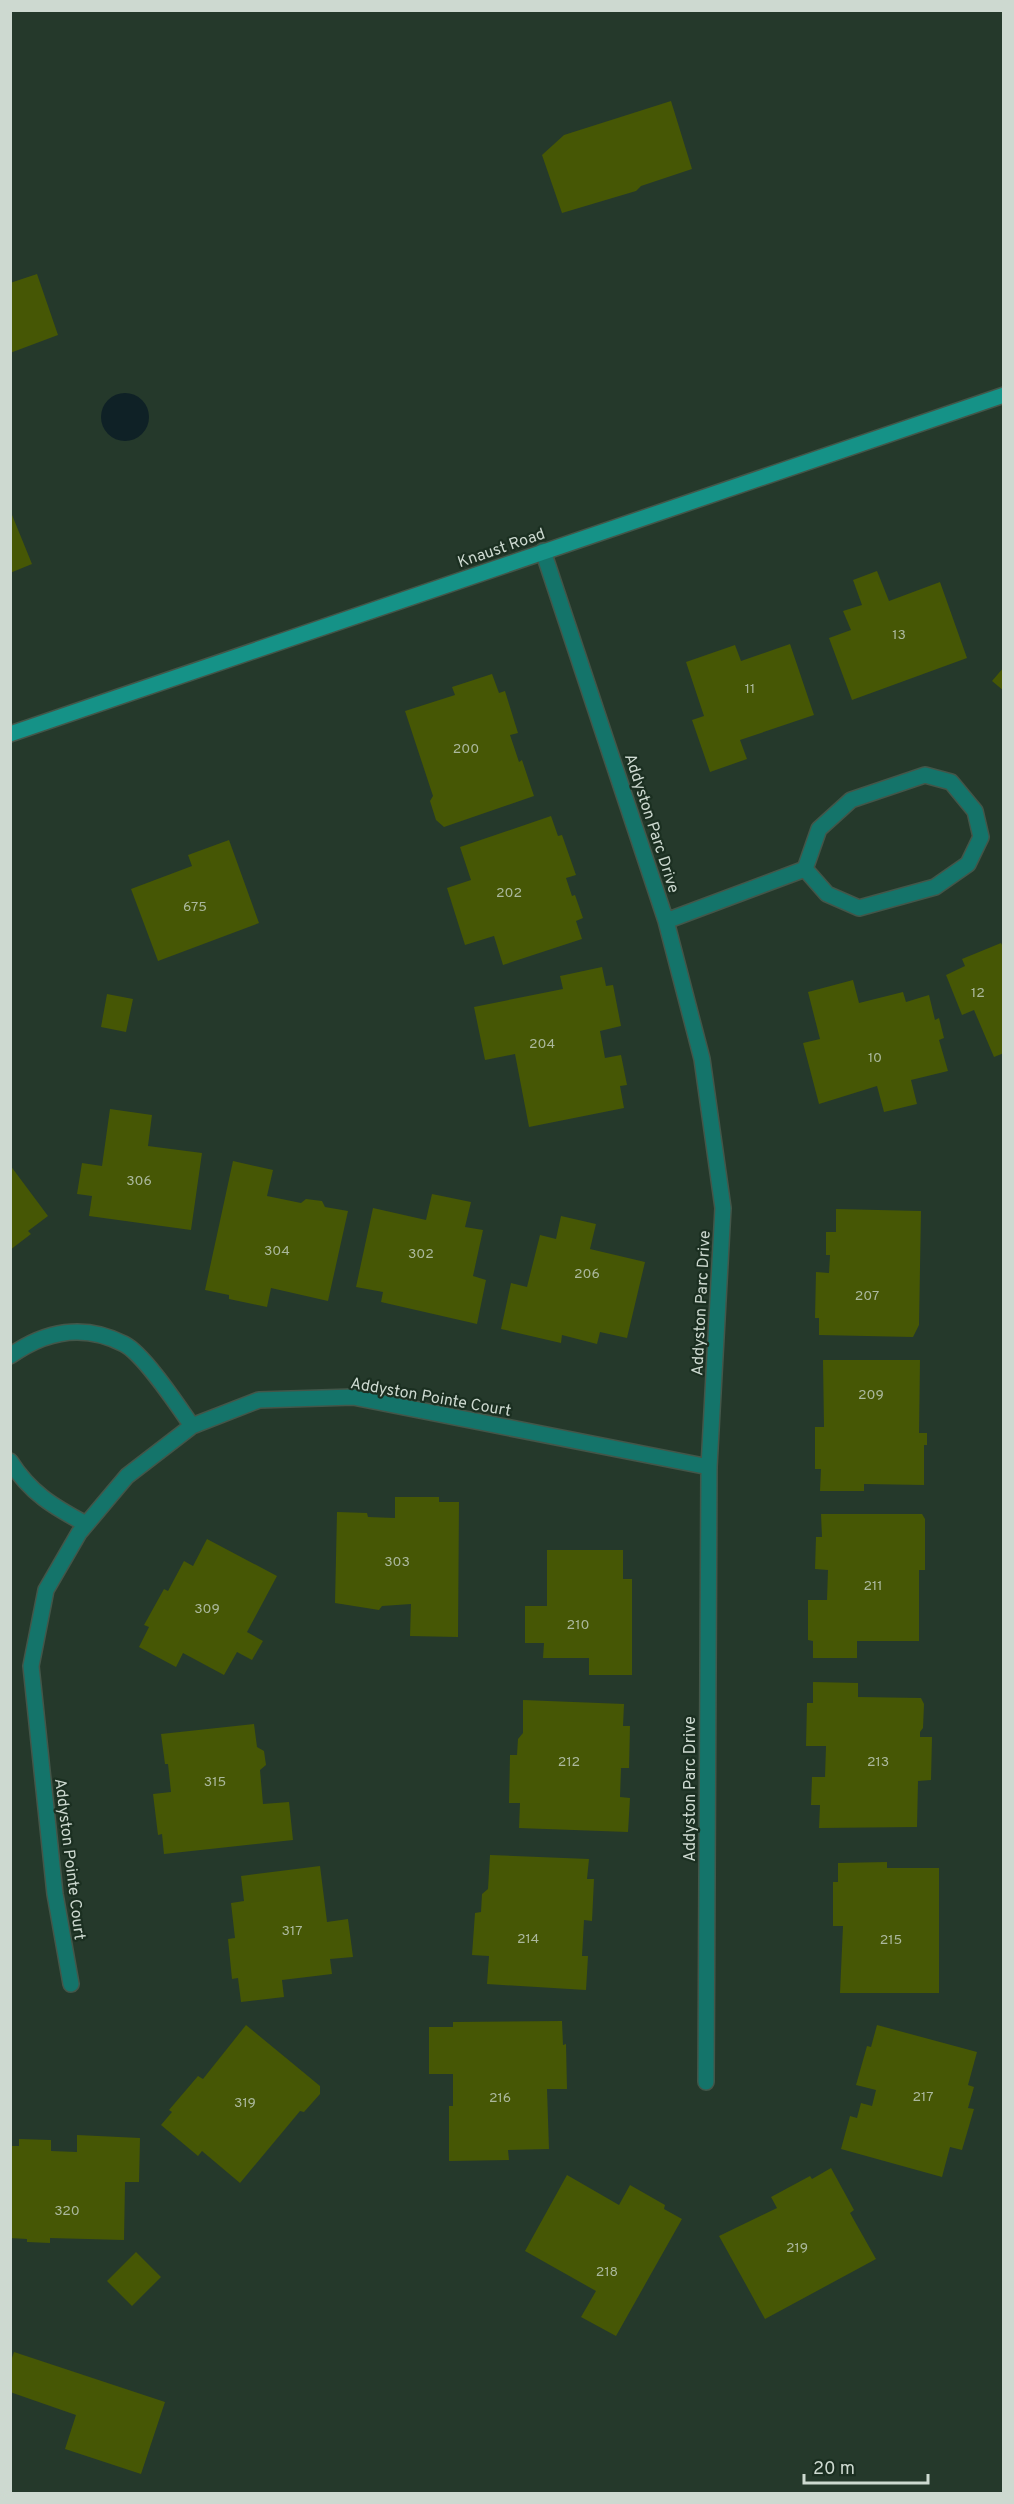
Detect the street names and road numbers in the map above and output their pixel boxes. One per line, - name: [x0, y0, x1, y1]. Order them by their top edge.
- street label: Knaust Road: [455, 525, 548, 573]
- street label: Addyston Parc Drive: [619, 751, 683, 896]
- street label: Addyston Parc Drive: [688, 1230, 716, 1376]
- street label: Addyston Pointe Court: [349, 1374, 513, 1422]
- street label: Addyston Parc Drive: [681, 1716, 701, 1862]
- street label: Addyston Pointe Court: [49, 1777, 89, 1941]

